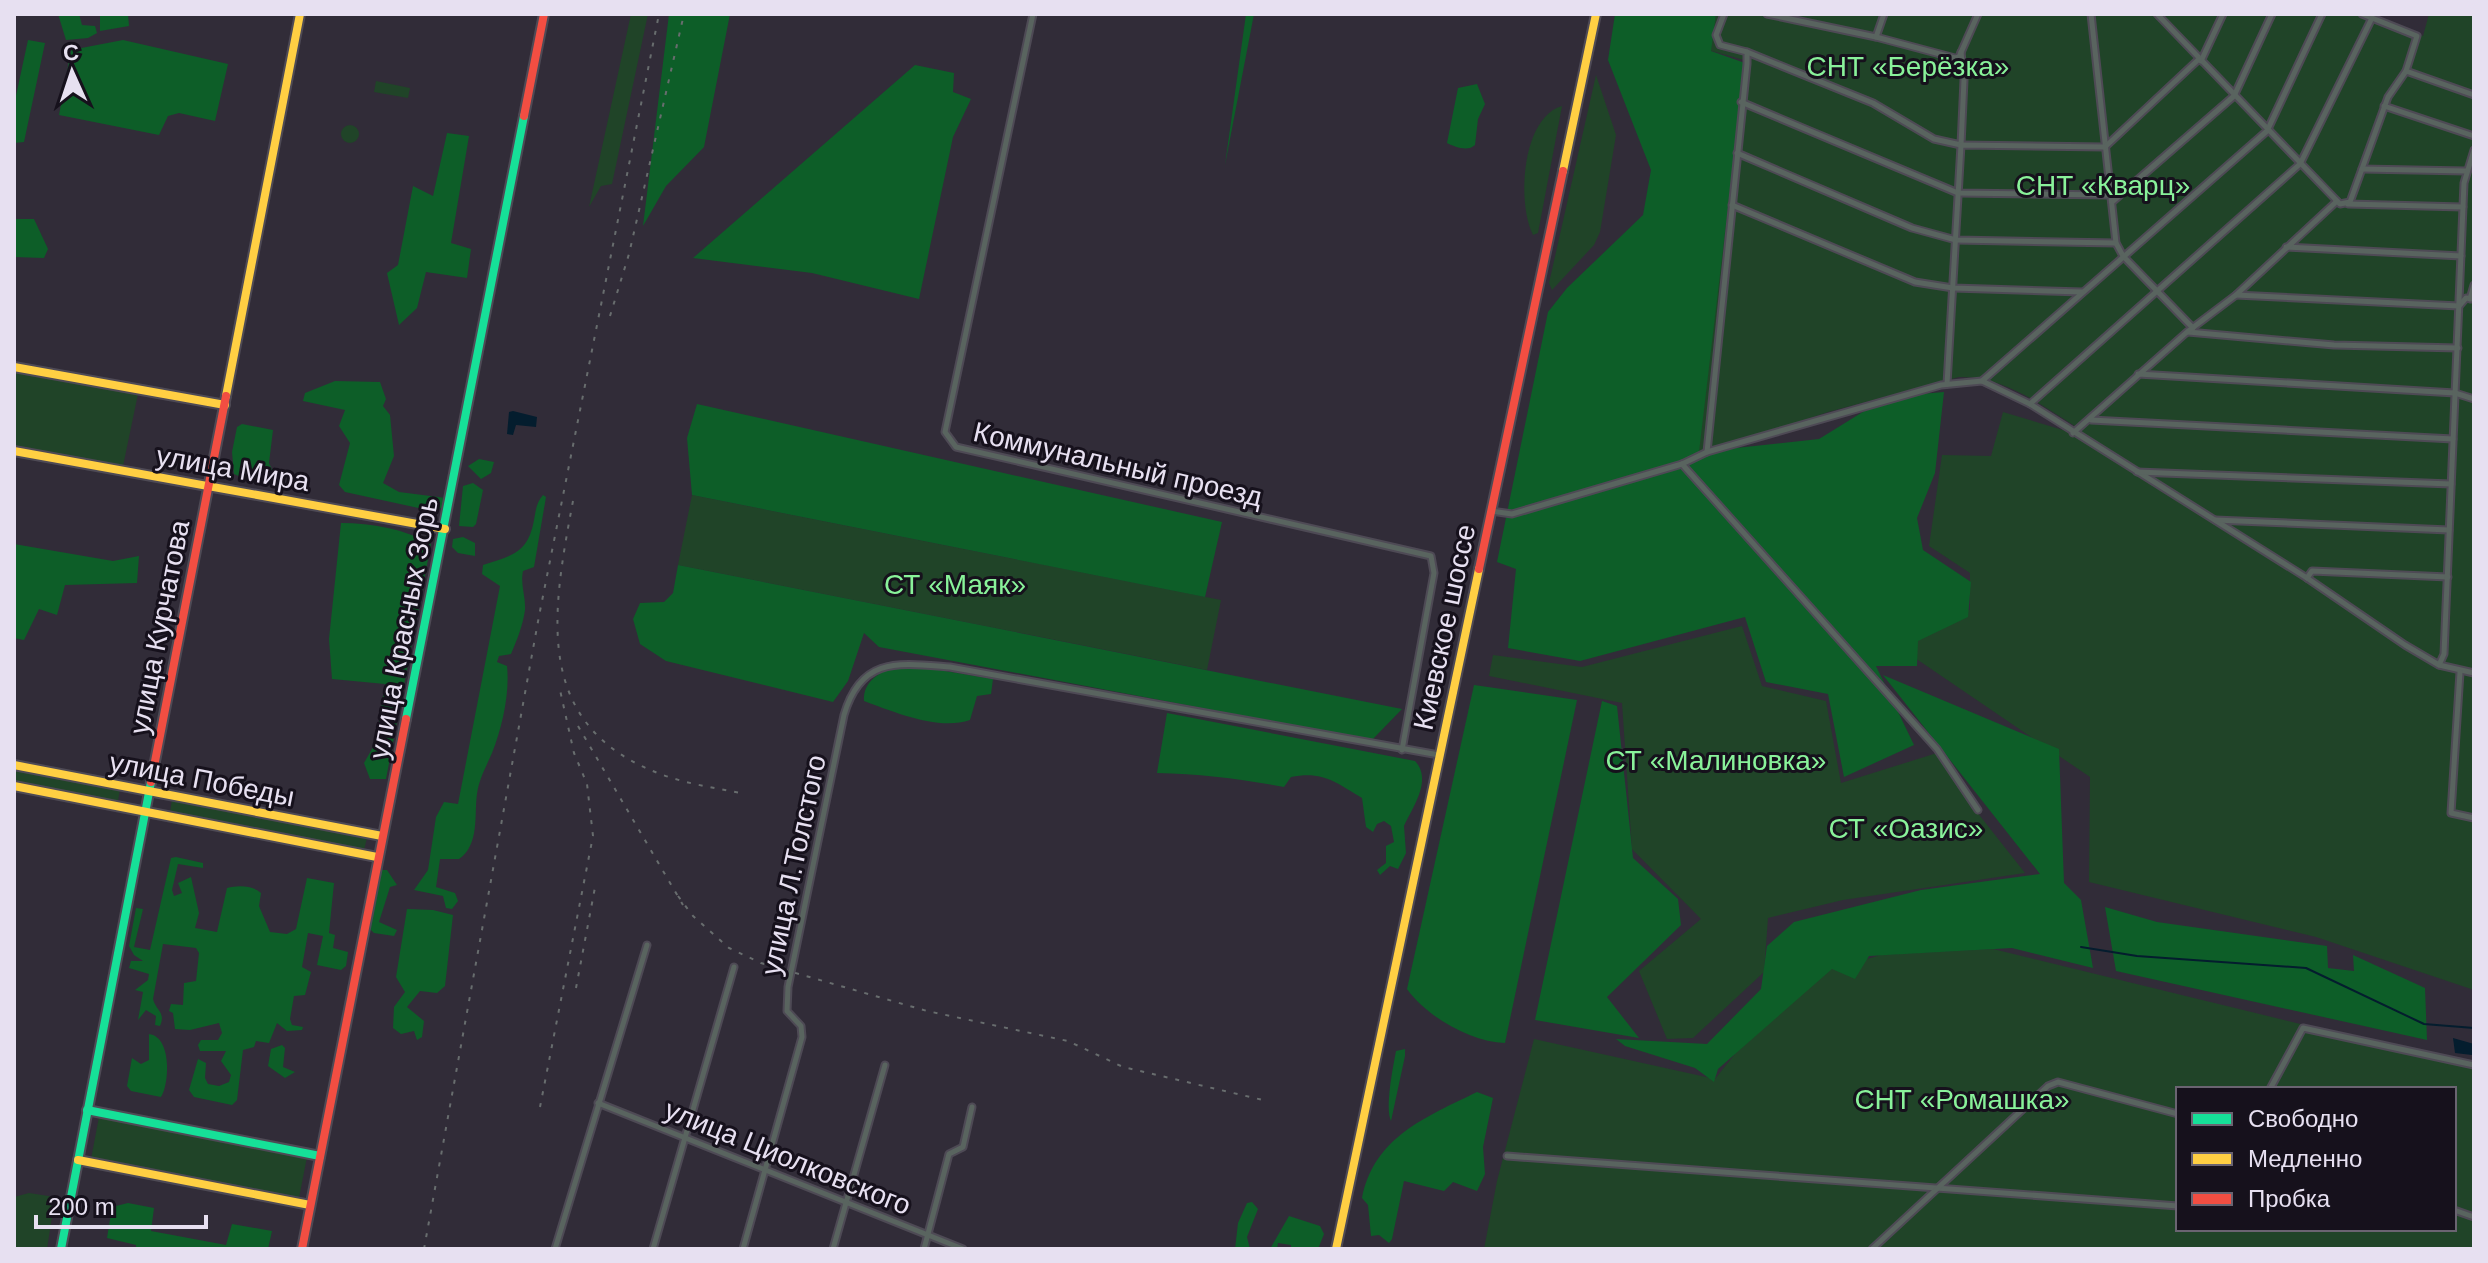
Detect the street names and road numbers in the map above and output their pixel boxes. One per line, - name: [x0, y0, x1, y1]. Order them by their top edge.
- street label: Коммунальный проезд: [970, 416, 1265, 513]
- street label: улица Мира: [154, 440, 312, 497]
- street label: улица Красных Зорь: [363, 494, 444, 762]
- street label: улица Курчатова: [124, 517, 196, 737]
- street label: Киевское шоссе: [1408, 522, 1481, 733]
- street label: улица Победы: [107, 746, 297, 813]
- street label: улица Л.Толстого: [755, 752, 832, 978]
- street label: улица Циолковского: [660, 1094, 915, 1221]

